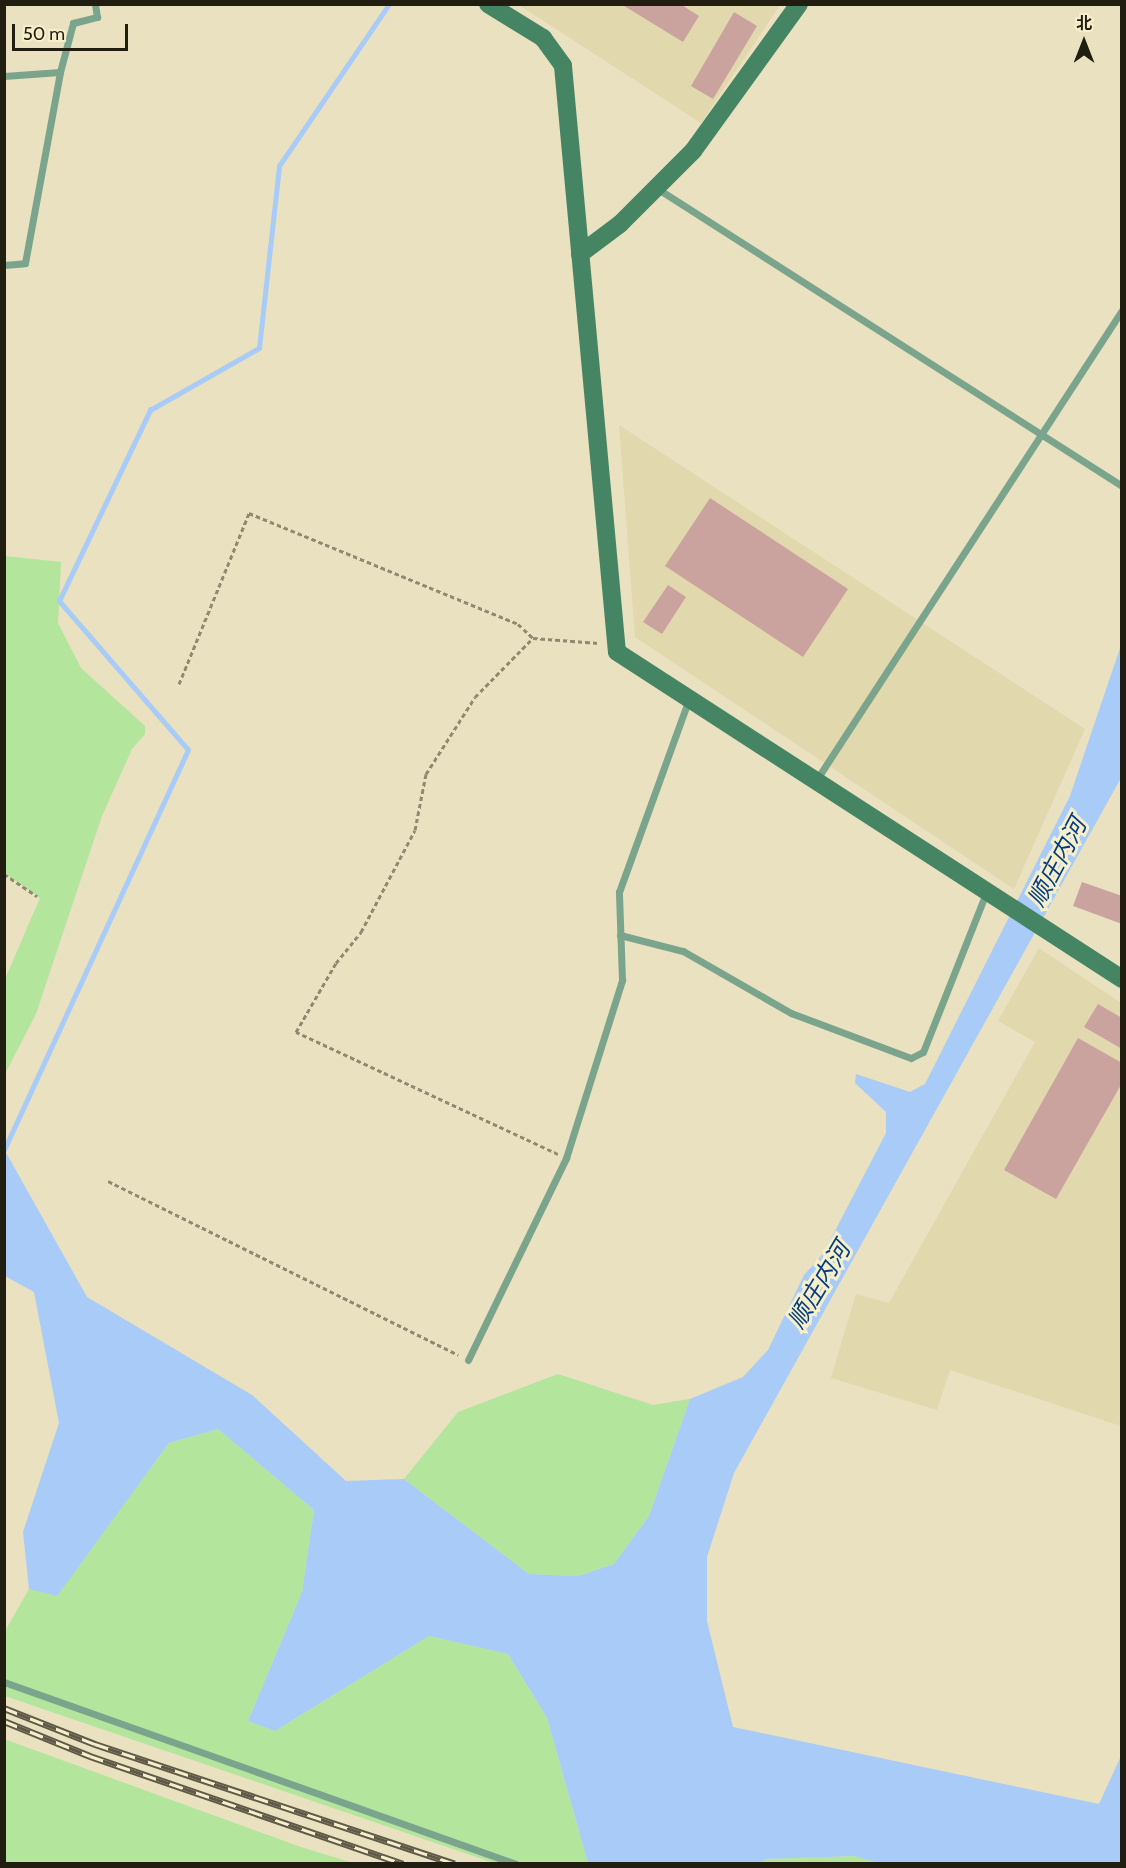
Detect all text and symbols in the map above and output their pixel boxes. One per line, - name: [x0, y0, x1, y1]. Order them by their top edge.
- scale bar: [15, 12, 130, 50]
- north arrow: [1054, 12, 1114, 72]
- text: 北: [1076, 14, 1092, 33]
- text: 50 m: [23, 23, 65, 45]
- water label: 顺庄内河: [1022, 813, 1092, 911]
- water label: 顺庄内河: [782, 1236, 856, 1334]

